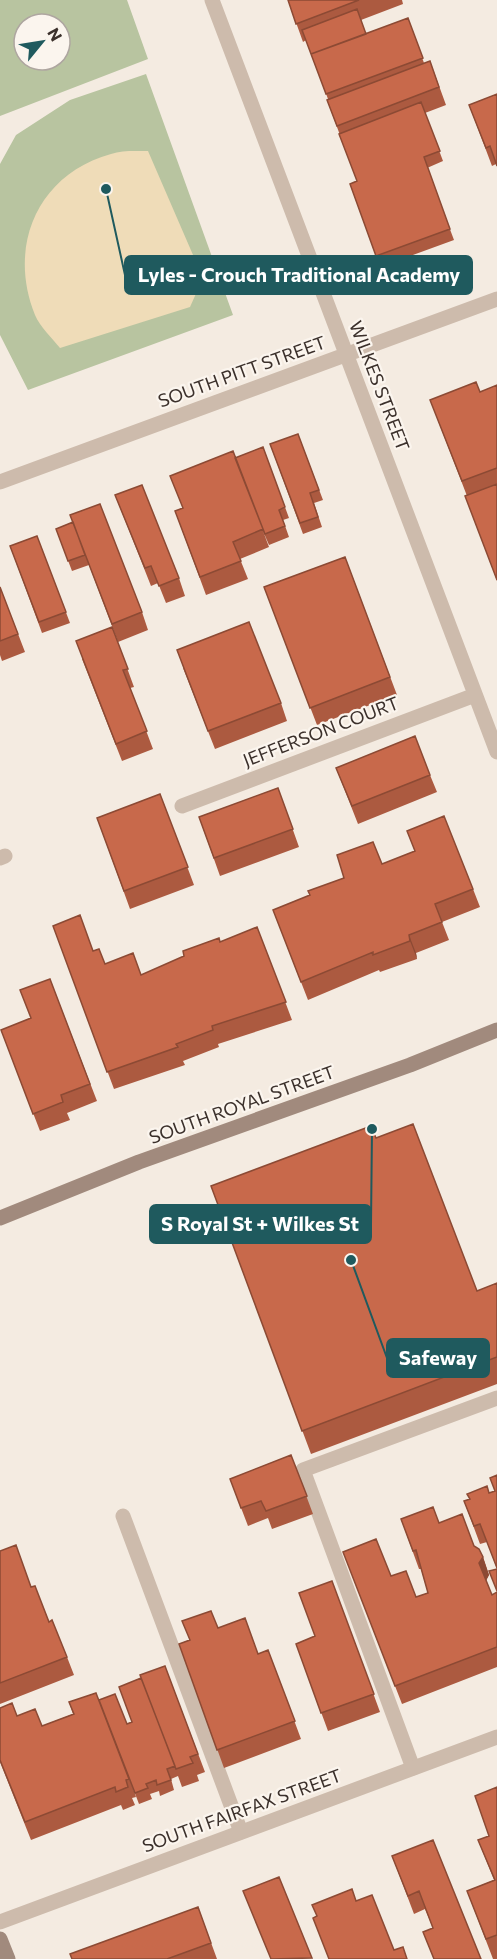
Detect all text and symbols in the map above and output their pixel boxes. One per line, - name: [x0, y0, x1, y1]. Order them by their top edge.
- north arrow: [12, 12, 72, 72]
- text: N: [44, 24, 67, 44]
- callout: Lyles - Crouch Traditional Academy: [125, 256, 472, 294]
- text: Lyles - Crouch Traditional Academy: [138, 262, 460, 286]
- street label: WILKES STREET: [345, 318, 415, 454]
- street label: SOUTH PITT STREET: [155, 331, 328, 412]
- street label: JEFFERSON COURT: [240, 691, 402, 771]
- street label: SOUTH ROYAL STREET: [146, 1060, 337, 1148]
- callout: S Royal St + Wilkes St: [150, 1205, 371, 1243]
- text: S Royal St + Wilkes St: [161, 1211, 359, 1235]
- callout: Safeway: [387, 1339, 489, 1377]
- text: Safeway: [399, 1345, 477, 1369]
- street label: SOUTH FAIRFAX STREET: [139, 1764, 344, 1856]

